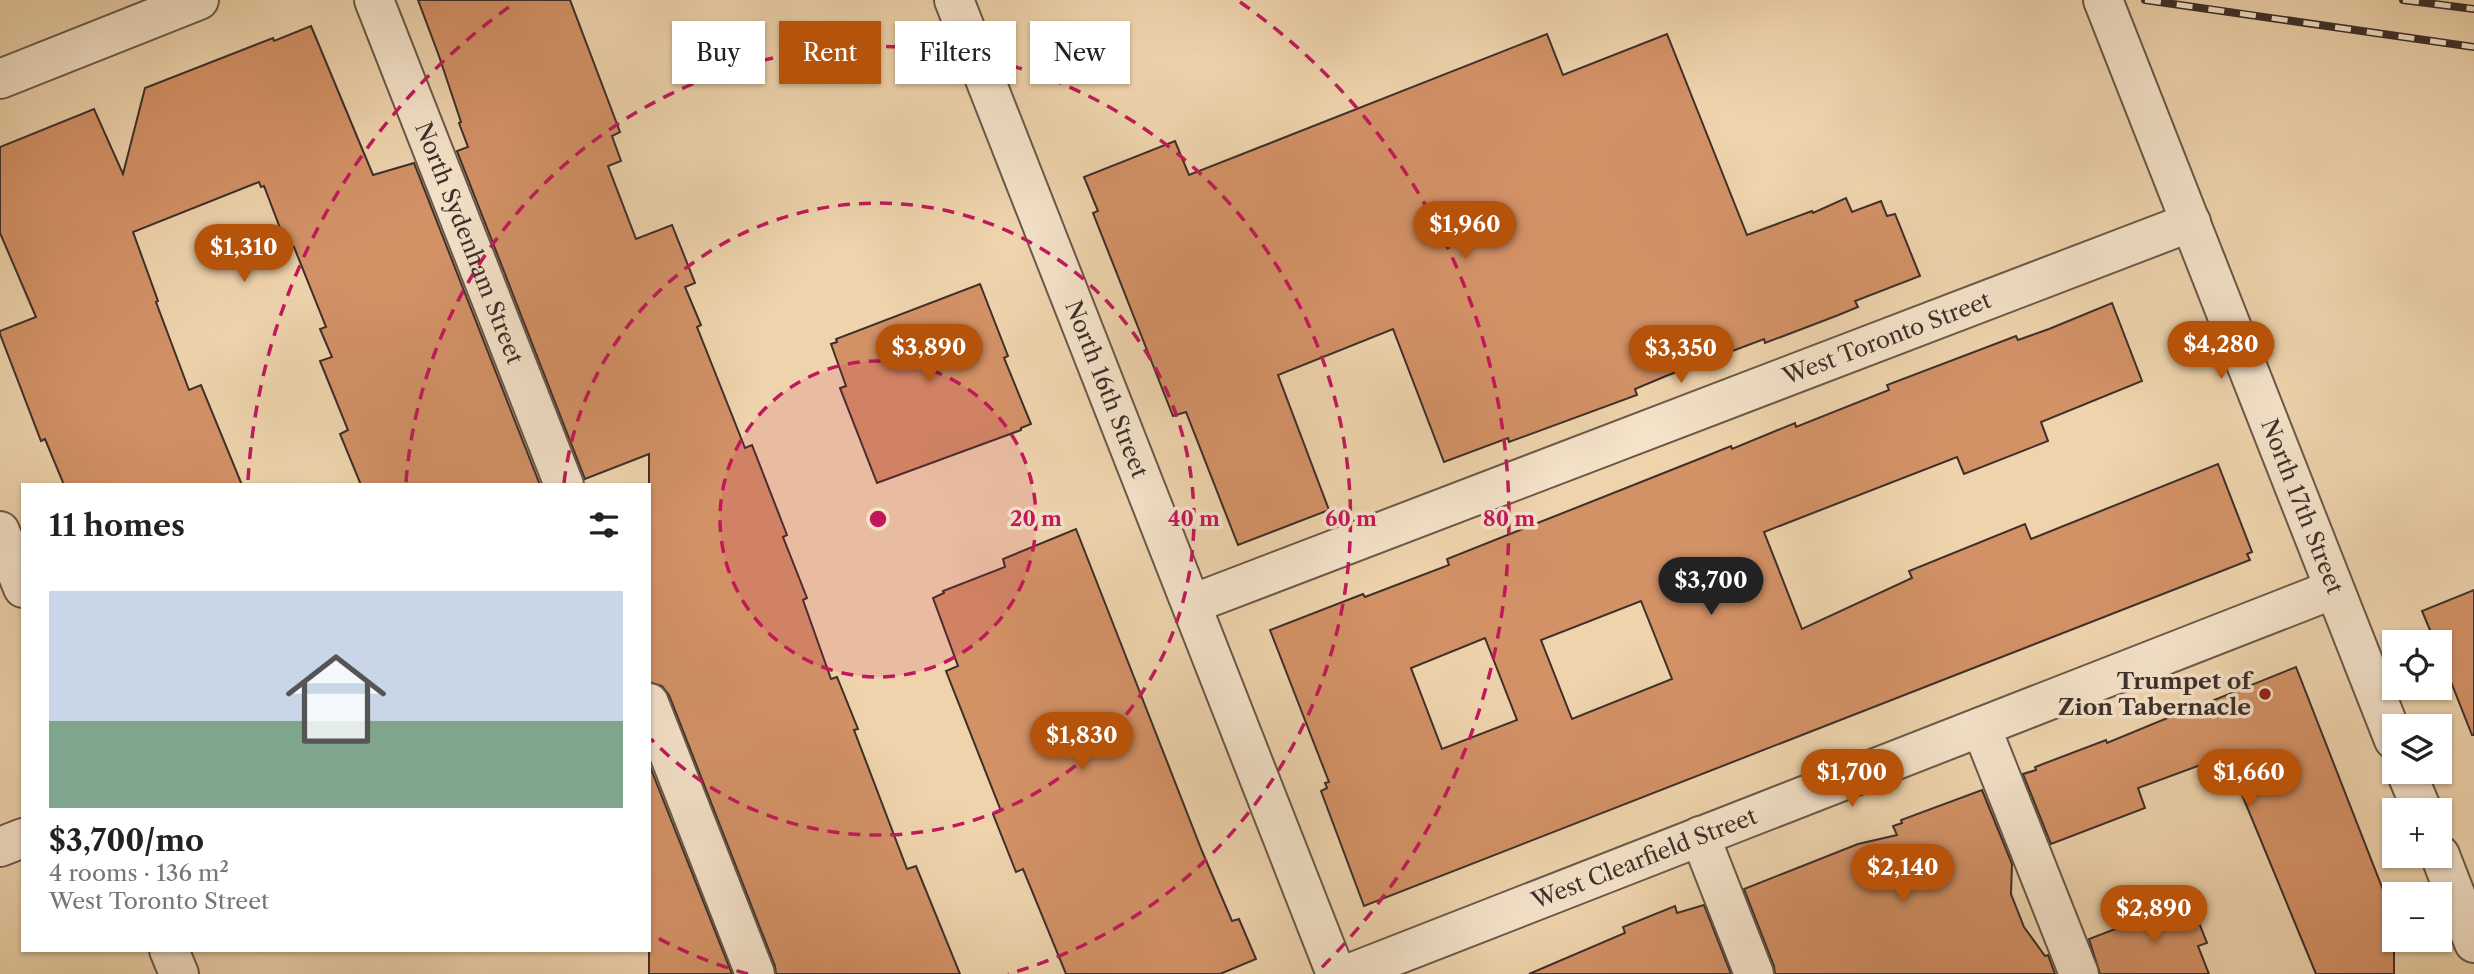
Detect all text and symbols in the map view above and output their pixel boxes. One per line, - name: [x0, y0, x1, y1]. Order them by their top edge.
- chip: Buy: [672, 21, 765, 84]
- chip: Rent: [779, 21, 881, 84]
- chip: Filters: [895, 21, 1016, 84]
- chip: New: [1030, 21, 1130, 84]
- street label: North Sydenham Street: [409, 118, 529, 368]
- pin: $1,960: [1408, 202, 1522, 261]
- text: $1,960: [1429, 210, 1501, 238]
- pin: $1,310: [187, 224, 301, 284]
- text: $1,310: [210, 233, 278, 261]
- street label: West Toronto Street: [1778, 286, 1995, 391]
- street label: North 16th Street: [1059, 297, 1154, 482]
- pin: $4,280: [2164, 322, 2278, 381]
- pin: $3,890: [872, 324, 986, 384]
- pin: $3,350: [1624, 326, 1738, 385]
- text: $4,280: [2183, 330, 2259, 358]
- text: $3,890: [892, 333, 966, 361]
- text: $3,350: [1645, 334, 1717, 362]
- street label: North 17th Street: [2255, 415, 2349, 598]
- icon: filters: [585, 506, 623, 544]
- text: 20 m: [1010, 506, 1062, 531]
- text: 40 m: [1168, 506, 1220, 531]
- text: 60 m: [1325, 506, 1377, 531]
- text: 80 m: [1483, 506, 1535, 531]
- text: 11 homes: [49, 507, 185, 544]
- centre of rings: [866, 507, 890, 531]
- pin: $3,700: [1654, 558, 1768, 617]
- text: $3,700: [1674, 566, 1748, 594]
- map controls: [2382, 630, 2452, 952]
- button: locate: [2382, 630, 2452, 700]
- icon: home: [273, 636, 399, 762]
- place label: Trumpet of Zion Tabernacle: [2058, 667, 2254, 721]
- marker: Trumpet of Zion Tabernacle: [2257, 686, 2273, 702]
- pin: $1,830: [1025, 712, 1139, 772]
- button: layers: [2382, 714, 2452, 784]
- text: $1,830: [1046, 721, 1118, 749]
- pin: $1,700: [1795, 750, 1909, 809]
- pin: $1,660: [2192, 750, 2306, 809]
- text: $1,700: [1817, 758, 1887, 786]
- text: $1,660: [2213, 758, 2285, 786]
- button: +: [2382, 798, 2452, 868]
- street label: West Clearfield Street: [1527, 802, 1761, 915]
- text: $3,700/mo: [49, 822, 204, 859]
- pin: $2,140: [1846, 844, 1960, 904]
- text: $2,140: [1867, 853, 1939, 881]
- text: 4 rooms · 136 m²: [49, 859, 229, 887]
- button: −: [2382, 882, 2452, 952]
- pin: $2,890: [2097, 886, 2211, 945]
- text: West Toronto Street: [49, 887, 269, 915]
- text: $2,890: [2116, 894, 2192, 922]

